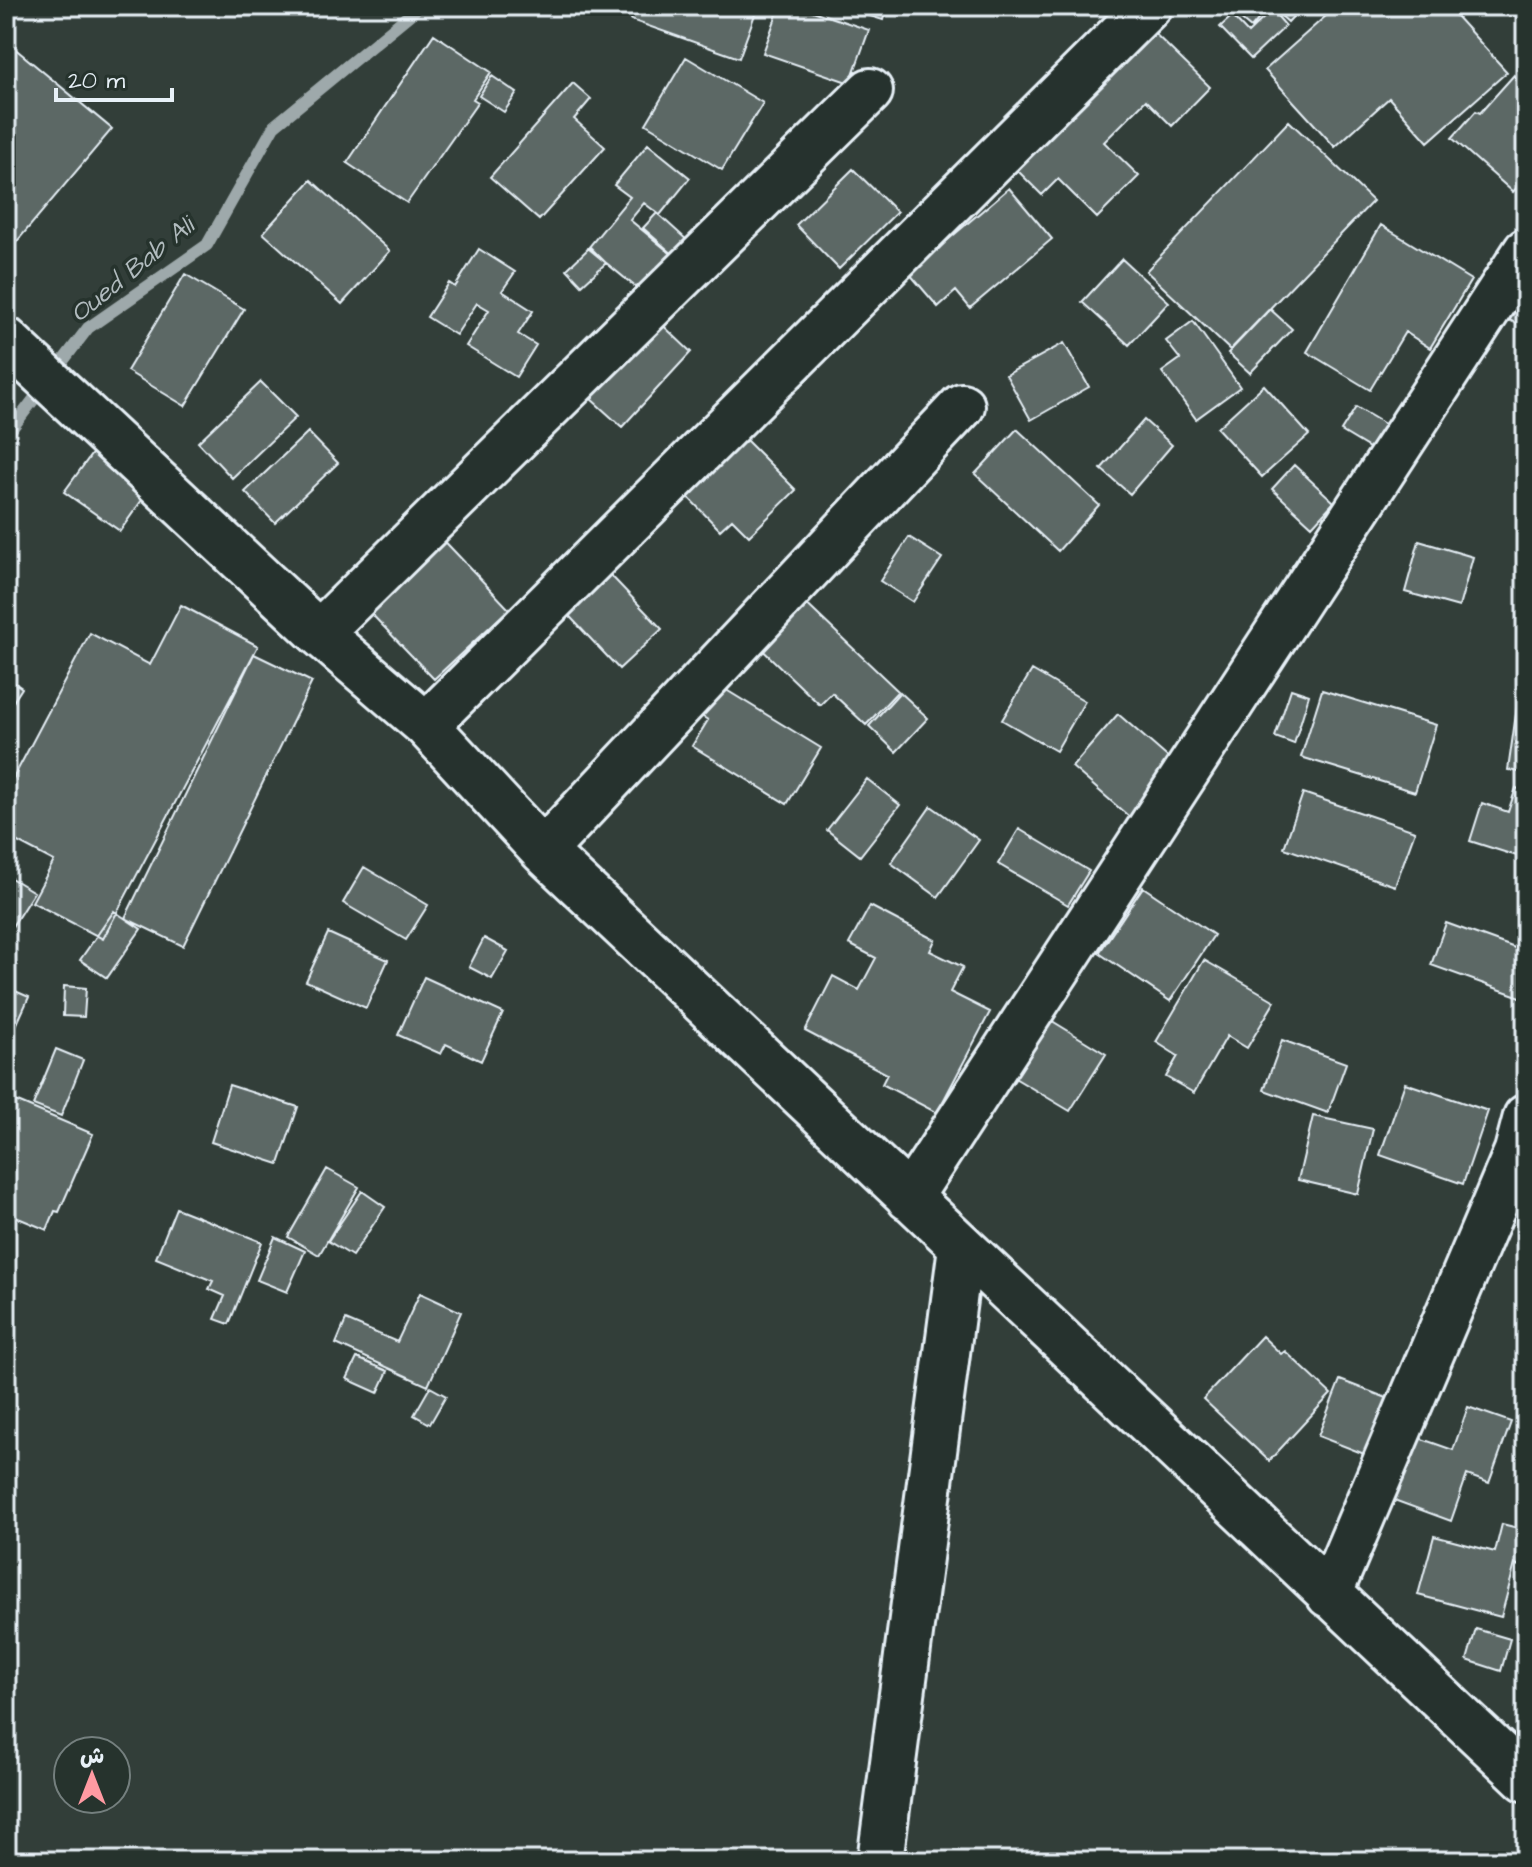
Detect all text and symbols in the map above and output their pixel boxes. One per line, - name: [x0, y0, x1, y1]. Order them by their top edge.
- scale bar: [56, 52, 172, 102]
- text: 20 m: [68, 64, 125, 98]
- water label: Oued Bab Ali: [62, 207, 204, 331]
- north arrow: [52, 1735, 132, 1815]
- text: ش: [80, 1741, 104, 1772]

